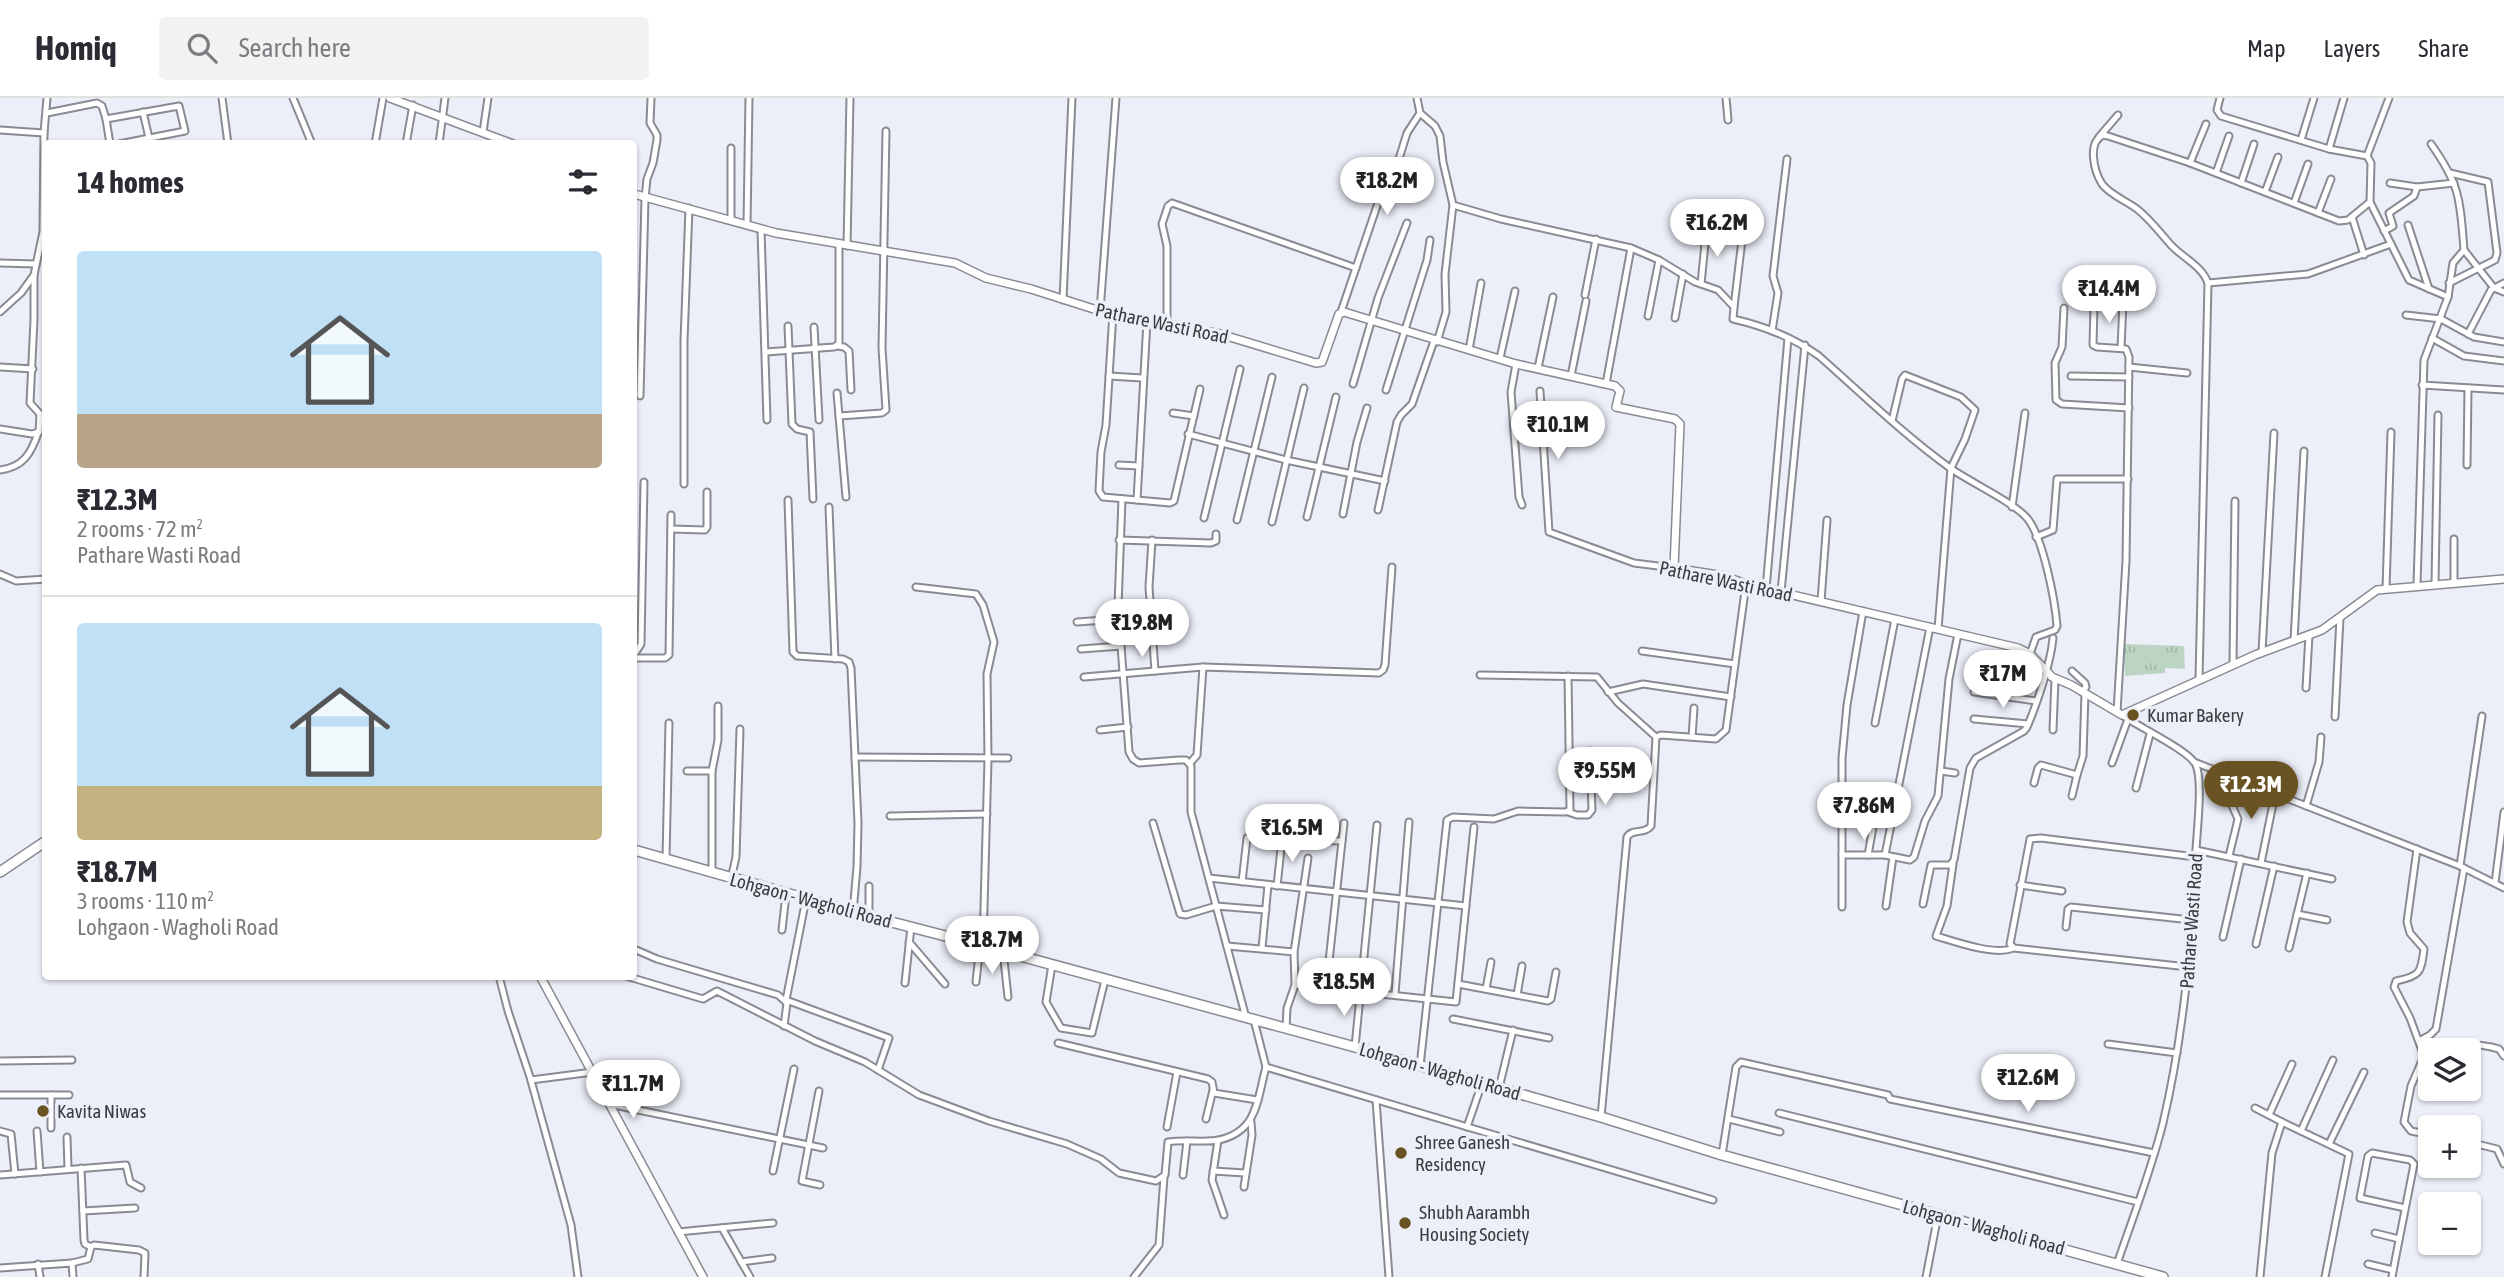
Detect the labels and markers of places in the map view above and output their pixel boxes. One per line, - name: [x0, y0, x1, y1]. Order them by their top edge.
- pin: ₹18.2M: [1330, 158, 1444, 217]
- pin: ₹16.2M: [1660, 200, 1774, 259]
- pin: ₹14.4M: [2052, 266, 2166, 325]
- pin: ₹10.1M: [1501, 402, 1615, 461]
- pin: ₹19.8M: [1085, 600, 1199, 659]
- pin: ₹17M: [1962, 650, 2044, 710]
- place label: Kumar Bakery: [2147, 704, 2244, 726]
- marker: Kumar Bakery: [2125, 707, 2141, 723]
- pin: ₹9.55M: [1548, 748, 1662, 807]
- pin: ₹12.3M: [2194, 762, 2308, 821]
- pin: ₹7.86M: [1807, 782, 1921, 842]
- pin: ₹16.5M: [1235, 804, 1349, 864]
- pin: ₹18.7M: [935, 916, 1049, 976]
- pin: ₹18.5M: [1287, 958, 1401, 1018]
- pin: ₹12.6M: [1971, 1054, 2085, 1114]
- pin: ₹11.7M: [576, 1060, 690, 1120]
- place label: Kavita Niwas: [57, 1100, 146, 1122]
- marker: Kavita Niwas: [35, 1103, 51, 1119]
- place label: Shree Ganesh Residency: [1415, 1131, 1510, 1175]
- marker: Shree Ganesh Residency: [1393, 1145, 1409, 1161]
- place label: Shubh Aarambh Housing Society: [1419, 1201, 1530, 1245]
- marker: Shubh Aarambh Housing Society: [1397, 1215, 1413, 1231]

